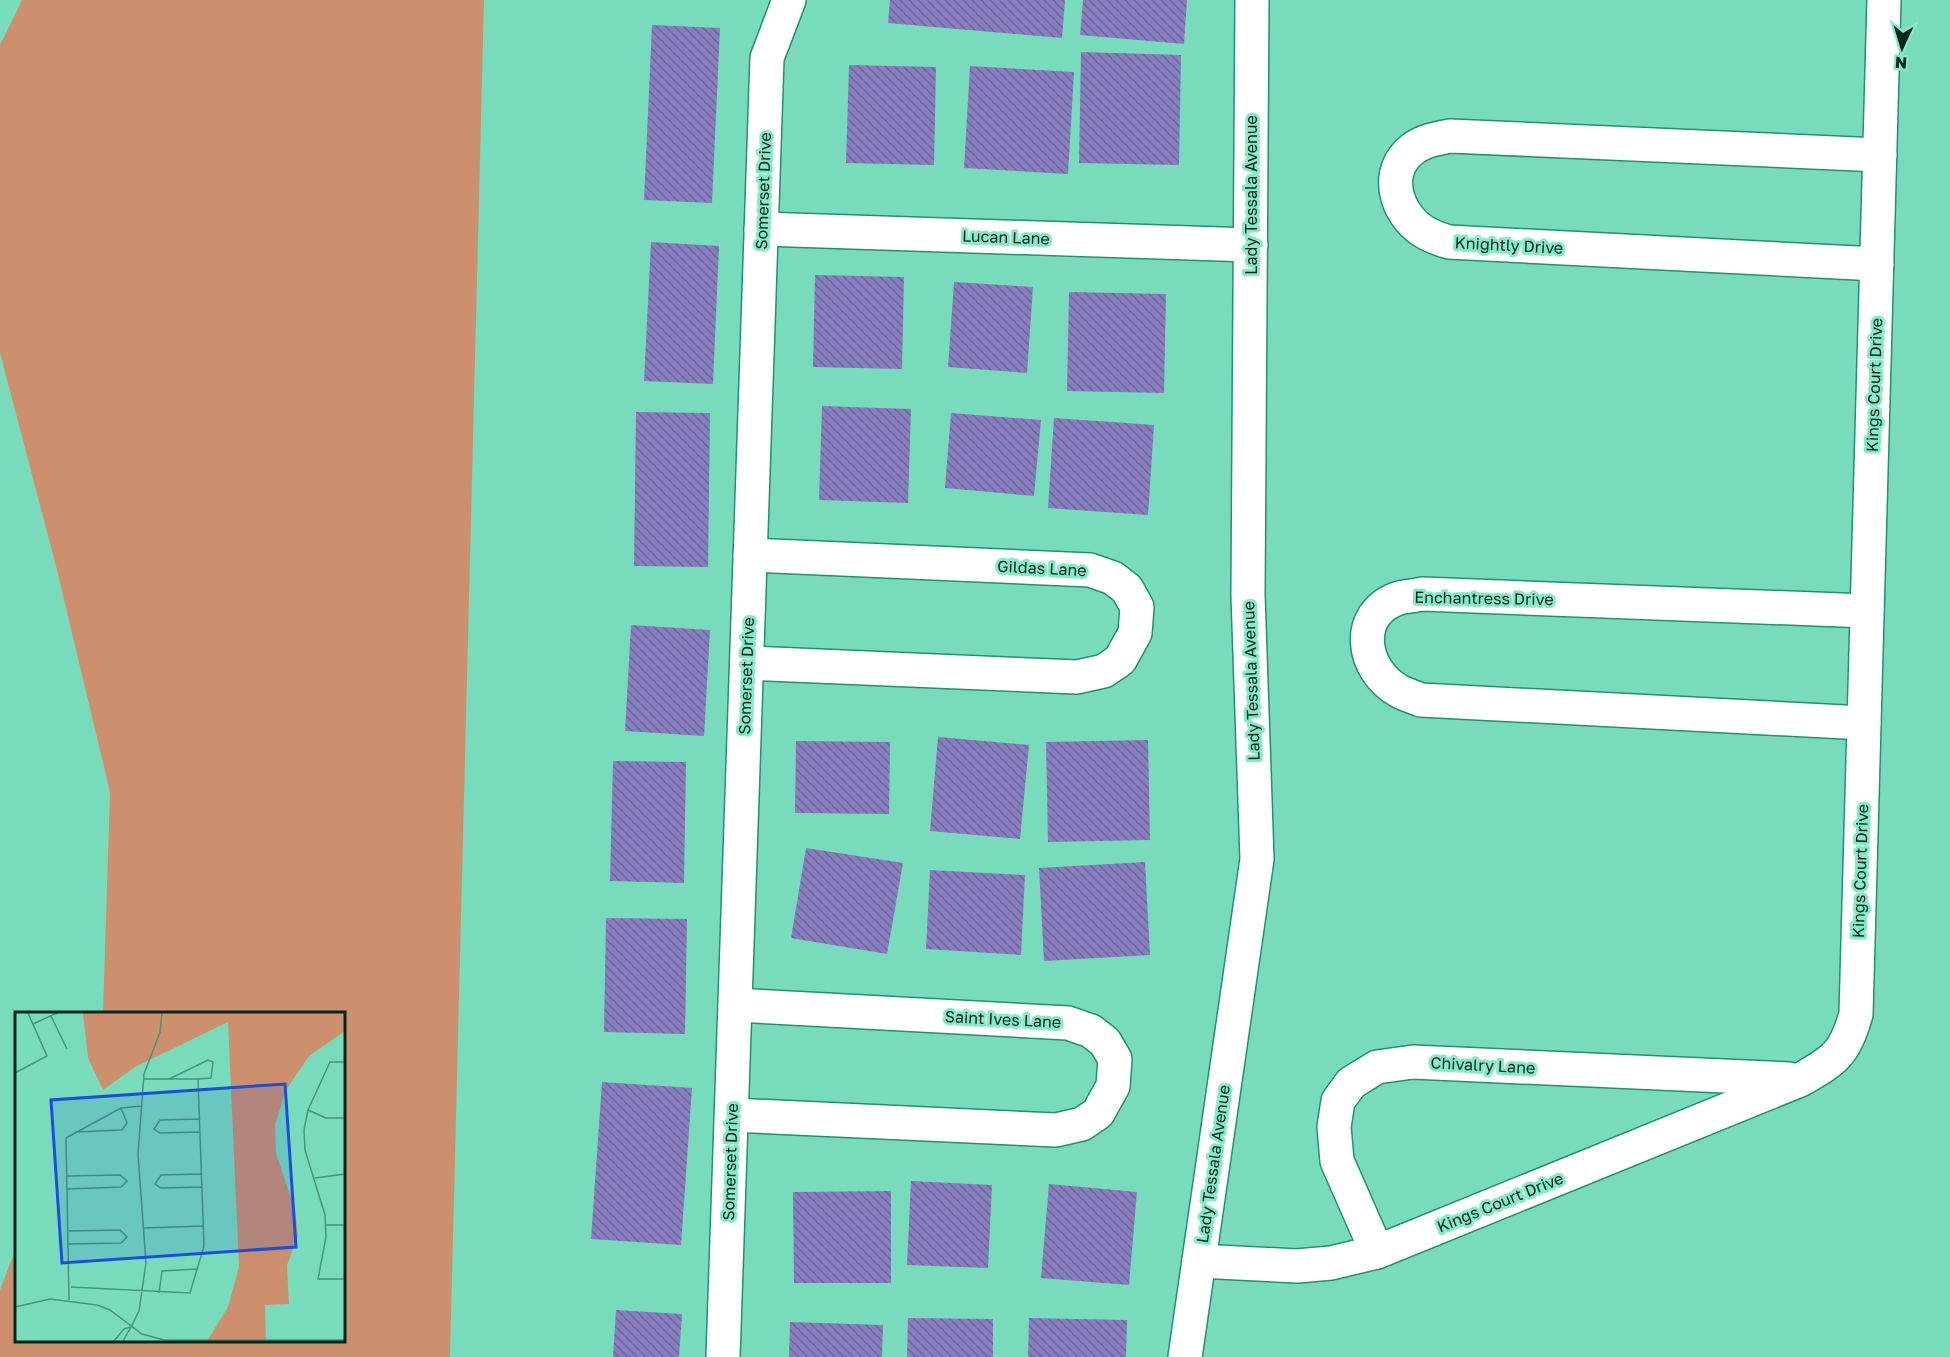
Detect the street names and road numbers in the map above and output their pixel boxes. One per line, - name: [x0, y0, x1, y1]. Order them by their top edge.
- street label: Lady Tessala Avenue: [1241, 115, 1261, 275]
- street label: Somerset Drive: [751, 132, 775, 250]
- street label: Lucan Lane: [962, 225, 1050, 249]
- street label: Knightly Drive: [1454, 232, 1564, 258]
- street label: Kings Court Drive: [1862, 318, 1886, 452]
- street label: Gildas Lane: [997, 556, 1087, 580]
- street label: Enchantress Drive: [1414, 587, 1554, 609]
- street label: Lady Tessala Avenue: [1238, 601, 1264, 761]
- street label: Somerset Drive: [734, 617, 758, 735]
- street label: Kings Court Drive: [1848, 804, 1872, 938]
- street label: Saint Ives Lane: [944, 1006, 1062, 1032]
- street label: Chivalry Lane: [1430, 1052, 1536, 1078]
- street label: Lady Tessala Avenue: [1192, 1084, 1234, 1244]
- street label: Somerset Drive: [718, 1103, 742, 1221]
- street label: Kings Court Drive: [1434, 1168, 1566, 1236]

